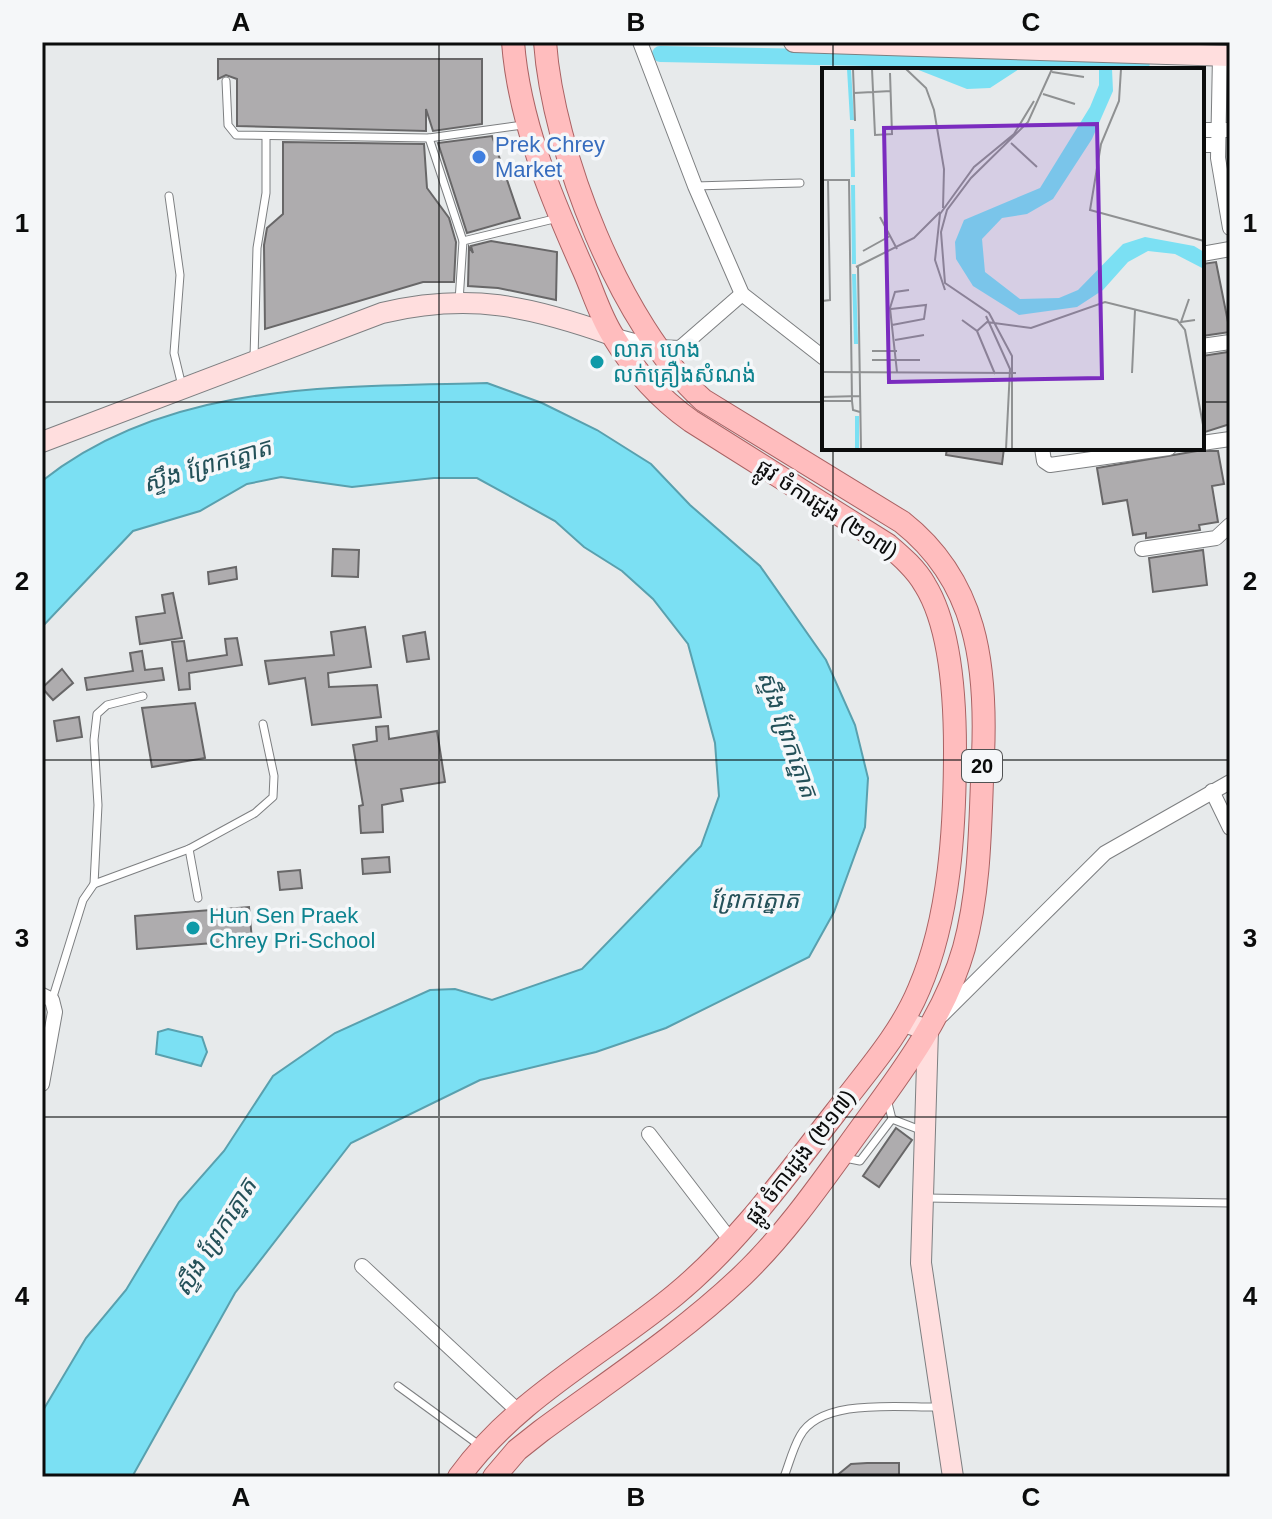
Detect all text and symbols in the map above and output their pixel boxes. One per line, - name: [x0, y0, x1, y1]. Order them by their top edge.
- text: A: [232, 7, 251, 37]
- text: B: [627, 7, 645, 37]
- text: C: [1022, 7, 1041, 37]
- inset map: [822, 68, 1204, 450]
- place label: Prek Chrey Market: [495, 132, 605, 182]
- marker: Prek Chrey Market: [470, 148, 488, 166]
- text: 1: [15, 208, 29, 238]
- text: 1: [1243, 208, 1257, 238]
- place label: លាភ ហេង លក់គ្រឿងសំណង់: [613, 337, 756, 388]
- marker: លាភ ហេង លក់គ្រឿងសំណង់: [588, 353, 606, 371]
- water label: ស្ទឹង ព្រែកត្នោត: [139, 432, 277, 499]
- street label: ផ្លូវ ចំការដូង (២១៧): [747, 454, 903, 570]
- text: 2: [15, 566, 29, 596]
- text: 2: [1243, 566, 1257, 596]
- water label: ស្ទឹង ព្រែកត្នោត: [751, 667, 824, 803]
- road number: 20: [962, 750, 1002, 782]
- water label: ព្រែកត្នោត: [711, 886, 801, 914]
- place label: Hun Sen Praek Chrey Pri-School: [209, 903, 375, 953]
- marker: Hun Sen Praek Chrey Pri-School: [184, 919, 202, 937]
- text: 3: [15, 923, 29, 953]
- text: 3: [1243, 923, 1257, 953]
- street label: ផ្លូវ ចំការដូង (២១៧): [739, 1085, 866, 1234]
- water label: ស្ទឹង ព្រែកត្នោត: [168, 1172, 264, 1301]
- text: 4: [15, 1281, 30, 1311]
- text: 4: [1243, 1281, 1258, 1311]
- text: A: [232, 1482, 251, 1512]
- text: B: [627, 1482, 645, 1512]
- text: C: [1022, 1482, 1041, 1512]

